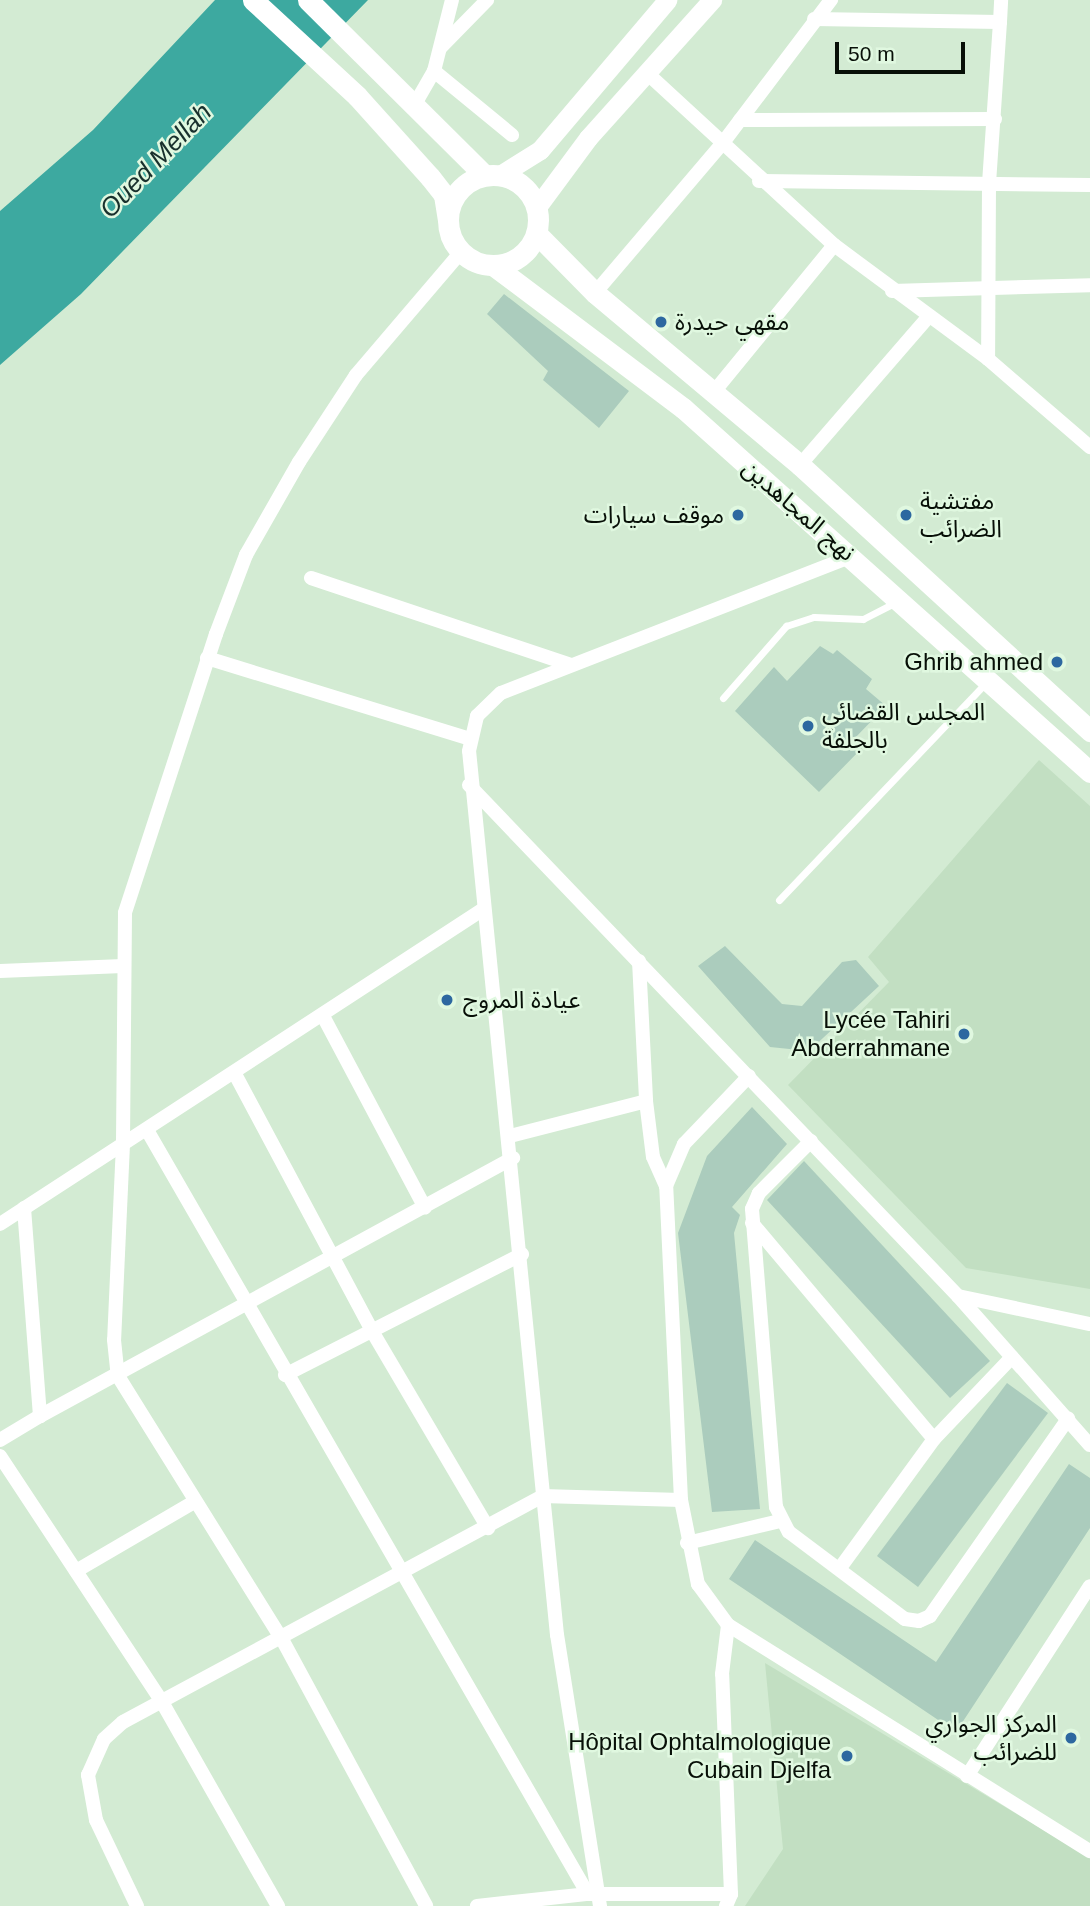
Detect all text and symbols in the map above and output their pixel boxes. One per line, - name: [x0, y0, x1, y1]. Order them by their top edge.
- scale bar: [838, 28, 968, 72]
- text: 50 m: [848, 42, 895, 65]
- water label: Oued Mellah: [94, 97, 218, 225]
- place label: مقهي حيدرة: [675, 308, 789, 336]
- marker: مقهي حيدرة: [653, 314, 669, 330]
- street label: نهج المجاهدين: [737, 453, 861, 567]
- place label: مفتشية الضرائب: [920, 487, 1002, 543]
- place label: موقف سيارات: [584, 501, 724, 529]
- marker: موقف سيارات: [730, 507, 746, 523]
- marker: مفتشية الضرائب: [898, 507, 914, 523]
- place label: Ghrib ahmed: [904, 648, 1043, 676]
- marker: Ghrib ahmed: [1049, 654, 1065, 670]
- place label: المجلس القضائي بالجلفة: [822, 698, 985, 754]
- marker: المجلس القضائي بالجلفة: [800, 718, 816, 734]
- place label: عيادة المروج: [463, 986, 580, 1014]
- marker: عيادة المروج: [437, 990, 457, 1010]
- place label: Lycée Tahiri Abderrahmane: [791, 1006, 950, 1062]
- marker: Lycée Tahiri Abderrahmane: [956, 1026, 972, 1042]
- place label: المركز الجواري للضرائب: [925, 1710, 1057, 1766]
- place label: Hôpital Ophtalmologique Cubain Djelfa: [568, 1728, 831, 1784]
- marker: المركز الجواري للضرائب: [1063, 1730, 1079, 1746]
- marker: Hôpital Ophtalmologique Cubain Djelfa: [837, 1746, 857, 1766]

